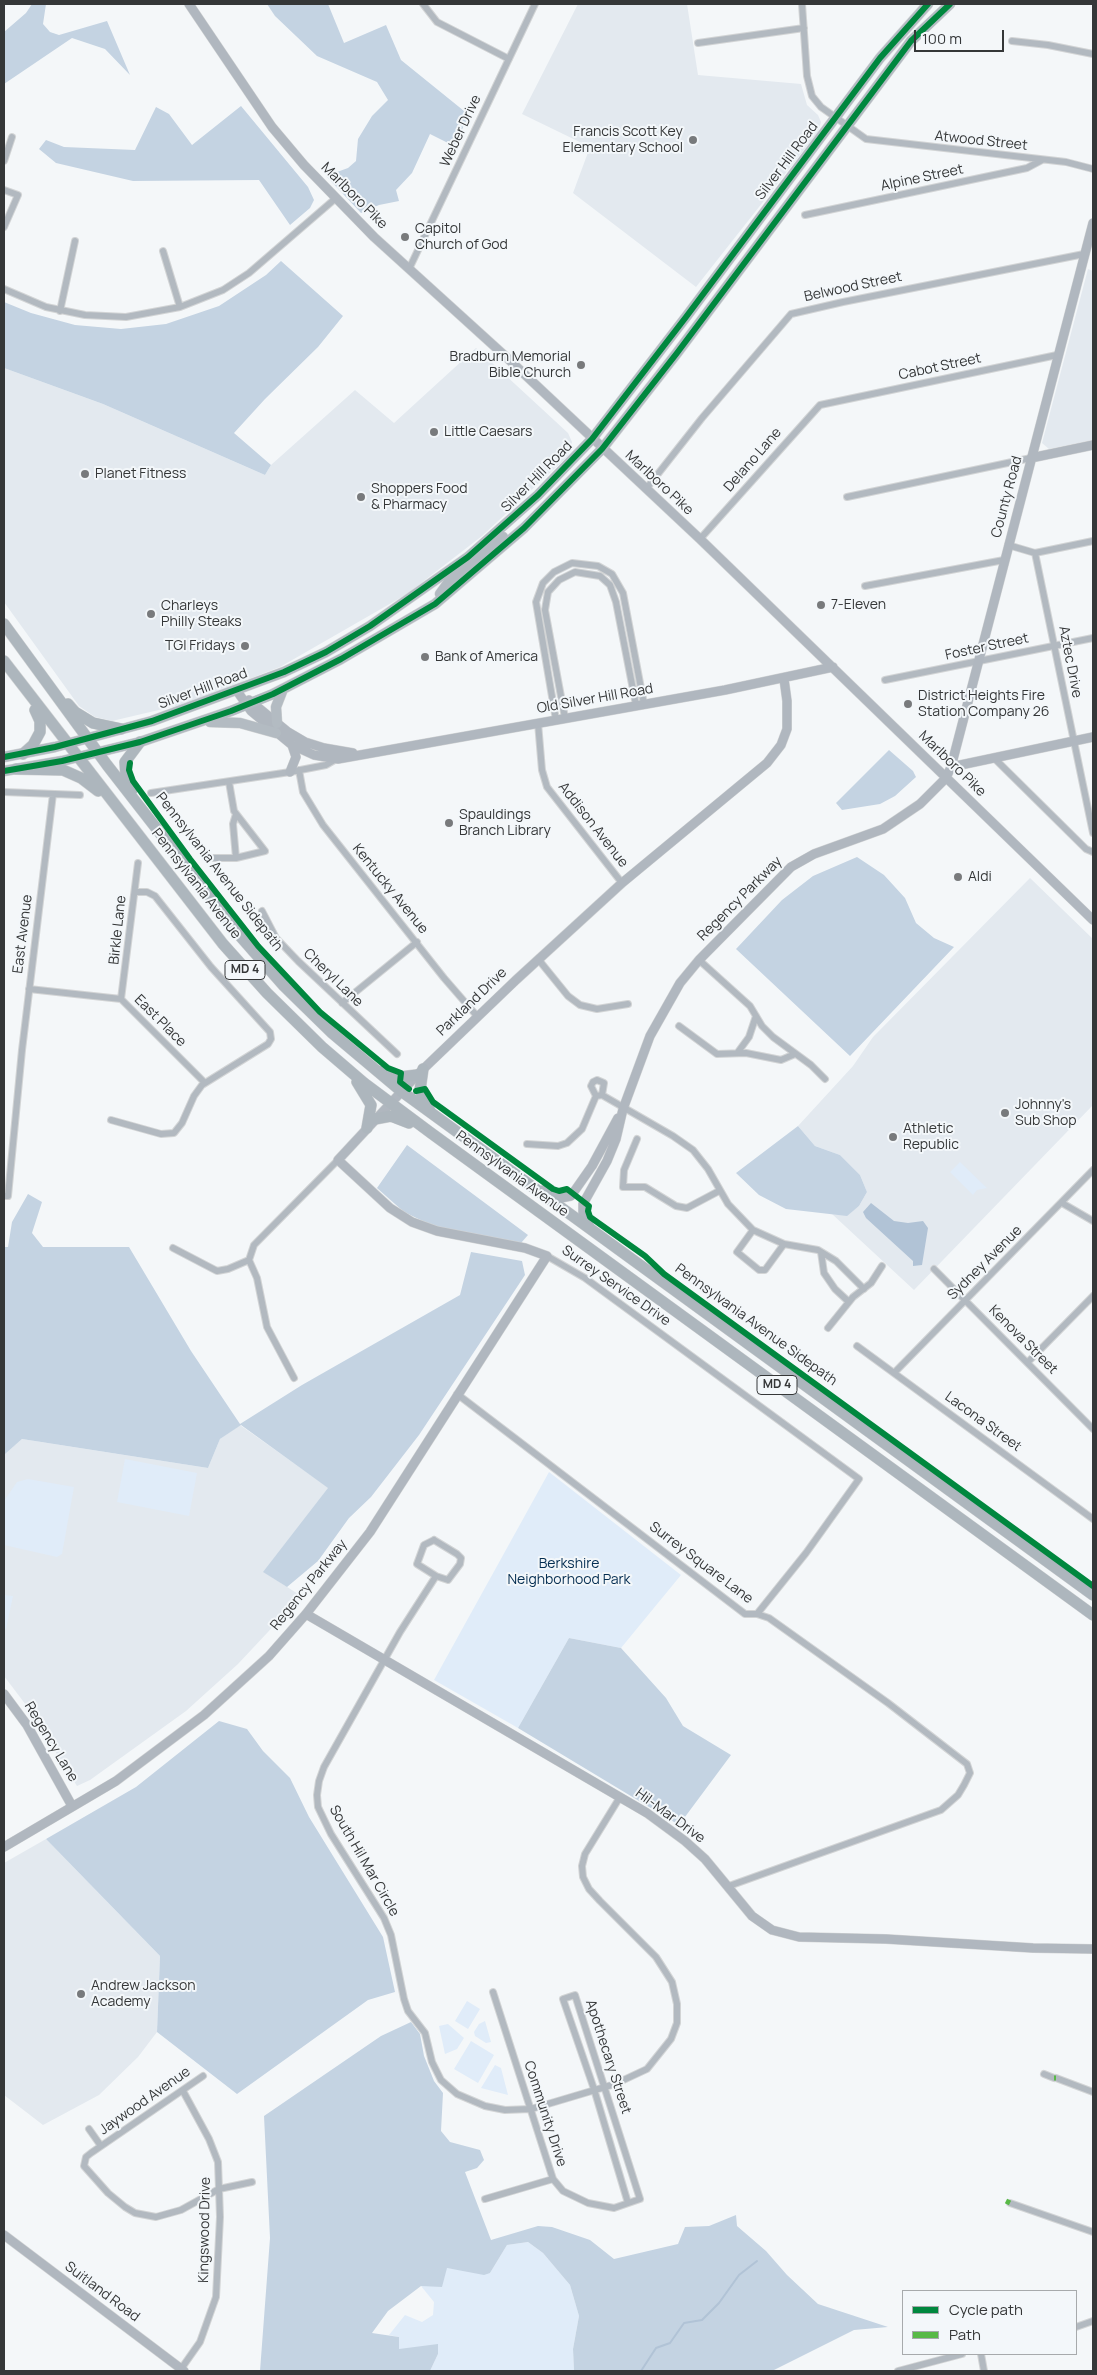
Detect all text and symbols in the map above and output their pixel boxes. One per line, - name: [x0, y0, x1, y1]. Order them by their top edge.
- scale bar: [917, 20, 1007, 52]
- text: 100 m: [922, 28, 962, 49]
- street label: Weber Drive: [437, 92, 485, 170]
- street label: Silver Hill Road: [752, 119, 822, 203]
- place label: Francis Scott Key Elementary School: [563, 124, 683, 156]
- street label: Atwood Street: [934, 128, 1028, 154]
- marker: Francis Scott Key Elementary School: [687, 134, 699, 146]
- street label: Marlboro Pike: [317, 159, 391, 233]
- street label: Alpine Street: [879, 161, 965, 195]
- place label: Capitol Church of God: [415, 221, 508, 253]
- marker: Capitol Church of God: [399, 231, 411, 243]
- street label: Belwood Street: [803, 268, 903, 306]
- place label: Bradburn Memorial Bible Church: [450, 349, 571, 382]
- street label: Cabot Street: [897, 350, 983, 384]
- marker: Bradburn Memorial Bible Church: [575, 359, 587, 371]
- place label: Little Caesars: [444, 424, 532, 440]
- street label: Delano Lane: [721, 425, 785, 495]
- marker: Little Caesars: [428, 426, 440, 438]
- street label: Silver Hill Road: [498, 438, 576, 516]
- street label: Marlboro Pike: [621, 447, 697, 519]
- street label: County Road: [988, 454, 1026, 540]
- place label: Planet Fitness: [95, 466, 186, 482]
- marker: Planet Fitness: [79, 468, 91, 480]
- place label: Shoppers Food & Pharmacy: [371, 481, 468, 514]
- marker: Shoppers Food & Pharmacy: [355, 491, 367, 503]
- place label: 7-Eleven: [831, 597, 886, 613]
- place label: Charleys Philly Steaks: [161, 598, 242, 630]
- marker: 7-Eleven: [815, 599, 827, 611]
- marker: Charleys Philly Steaks: [145, 608, 157, 620]
- street label: Aztec Drive: [1055, 625, 1085, 699]
- street label: Foster Street: [944, 630, 1030, 664]
- place label: TGI Fridays: [165, 638, 235, 654]
- marker: TGI Fridays: [239, 640, 251, 652]
- place label: Bank of America: [435, 649, 538, 665]
- marker: Bank of America: [419, 651, 431, 663]
- street label: Silver Hill Road: [156, 665, 250, 713]
- street label: Old Silver Hill Road: [535, 680, 655, 718]
- place label: District Heights Fire Station Company 26: [918, 688, 1049, 720]
- marker: District Heights Fire Station Company 26: [902, 698, 914, 710]
- street label: Marlboro Pike: [915, 728, 989, 800]
- street label: Addison Avenue: [555, 779, 631, 871]
- street label: Pennsylvania Avenue Sidepath: [152, 790, 286, 954]
- place label: Spauldings Branch Library: [459, 807, 551, 840]
- marker: Spauldings Branch Library: [443, 817, 455, 829]
- street label: Pennsylvania Avenue: [148, 826, 244, 942]
- street label: Kentucky Avenue: [349, 841, 431, 937]
- street label: Regency Parkway: [694, 853, 786, 945]
- place label: Aldi: [968, 869, 992, 885]
- marker: Aldi: [952, 871, 964, 883]
- street label: East Avenue: [10, 894, 36, 974]
- street label: Birkle Lane: [106, 895, 130, 965]
- street label: Cheryl Lane: [300, 945, 366, 1011]
- road number: MD 4: [225, 960, 265, 980]
- street label: Parkland Drive: [433, 964, 511, 1040]
- street label: East Place: [130, 991, 190, 1051]
- place label: Johnny's Sub Shop: [1015, 1097, 1077, 1130]
- marker: Johnny's Sub Shop: [999, 1107, 1011, 1119]
- place label: Athletic Republic: [903, 1121, 959, 1154]
- street label: Pennsylvania Avenue: [452, 1127, 572, 1221]
- marker: Athletic Republic: [887, 1131, 899, 1143]
- street label: Sydney Avenue: [944, 1222, 1026, 1304]
- street label: Surrey Service Drive: [559, 1242, 673, 1330]
- street label: Pennsylvania Avenue Sidepath: [672, 1261, 840, 1389]
- street label: Kenova Street: [985, 1302, 1061, 1378]
- road number: MD 4: [757, 1376, 797, 1394]
- street label: Lacona Street: [941, 1389, 1025, 1455]
- street label: Surrey Square Lane: [646, 1519, 756, 1607]
- street label: Regency Parkway: [267, 1536, 351, 1634]
- park label: Berkshire Neighborhood Park: [507, 1556, 631, 1588]
- street label: Regency Lane: [20, 1699, 82, 1785]
- street label: Hil-Mar Drive: [632, 1785, 708, 1847]
- street label: South Hil Mar Circle: [325, 1802, 403, 1920]
- place label: Andrew Jackson Academy: [91, 1978, 196, 2010]
- marker: Andrew Jackson Academy: [75, 1988, 87, 2000]
- street label: Apothecary Street: [582, 1998, 634, 2116]
- street label: Community Drive: [520, 2059, 570, 2169]
- street label: Jaywood Avenue: [96, 2063, 194, 2139]
- street label: Kingswood Drive: [196, 2177, 214, 2283]
- street label: Suitland Road: [61, 2258, 143, 2326]
- legend: [902, 2290, 1077, 2355]
- text: Cycle path: [949, 2299, 1023, 2320]
- text: Path: [949, 2324, 981, 2345]

